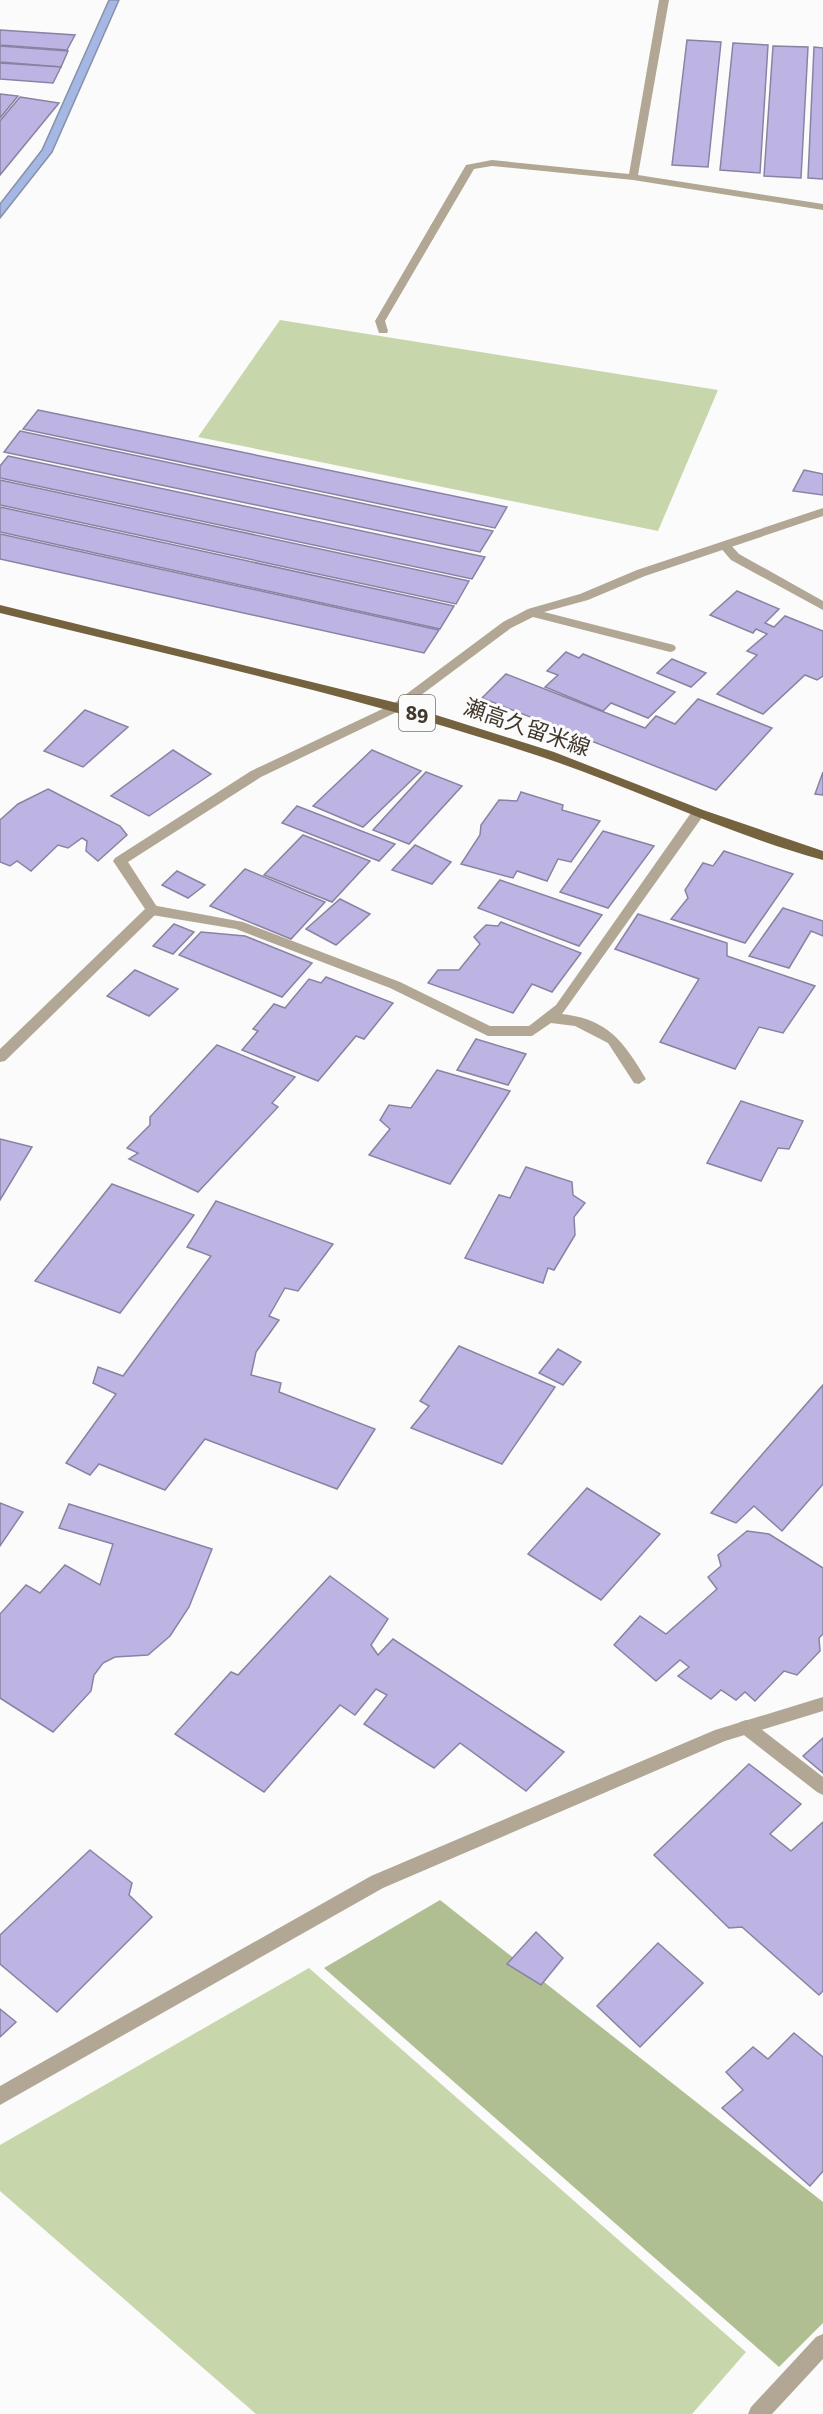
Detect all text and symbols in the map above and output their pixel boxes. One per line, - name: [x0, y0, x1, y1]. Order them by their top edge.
- street label: 瀬高久留米線: [460, 693, 594, 762]
- road number: 89: [399, 695, 435, 731]

